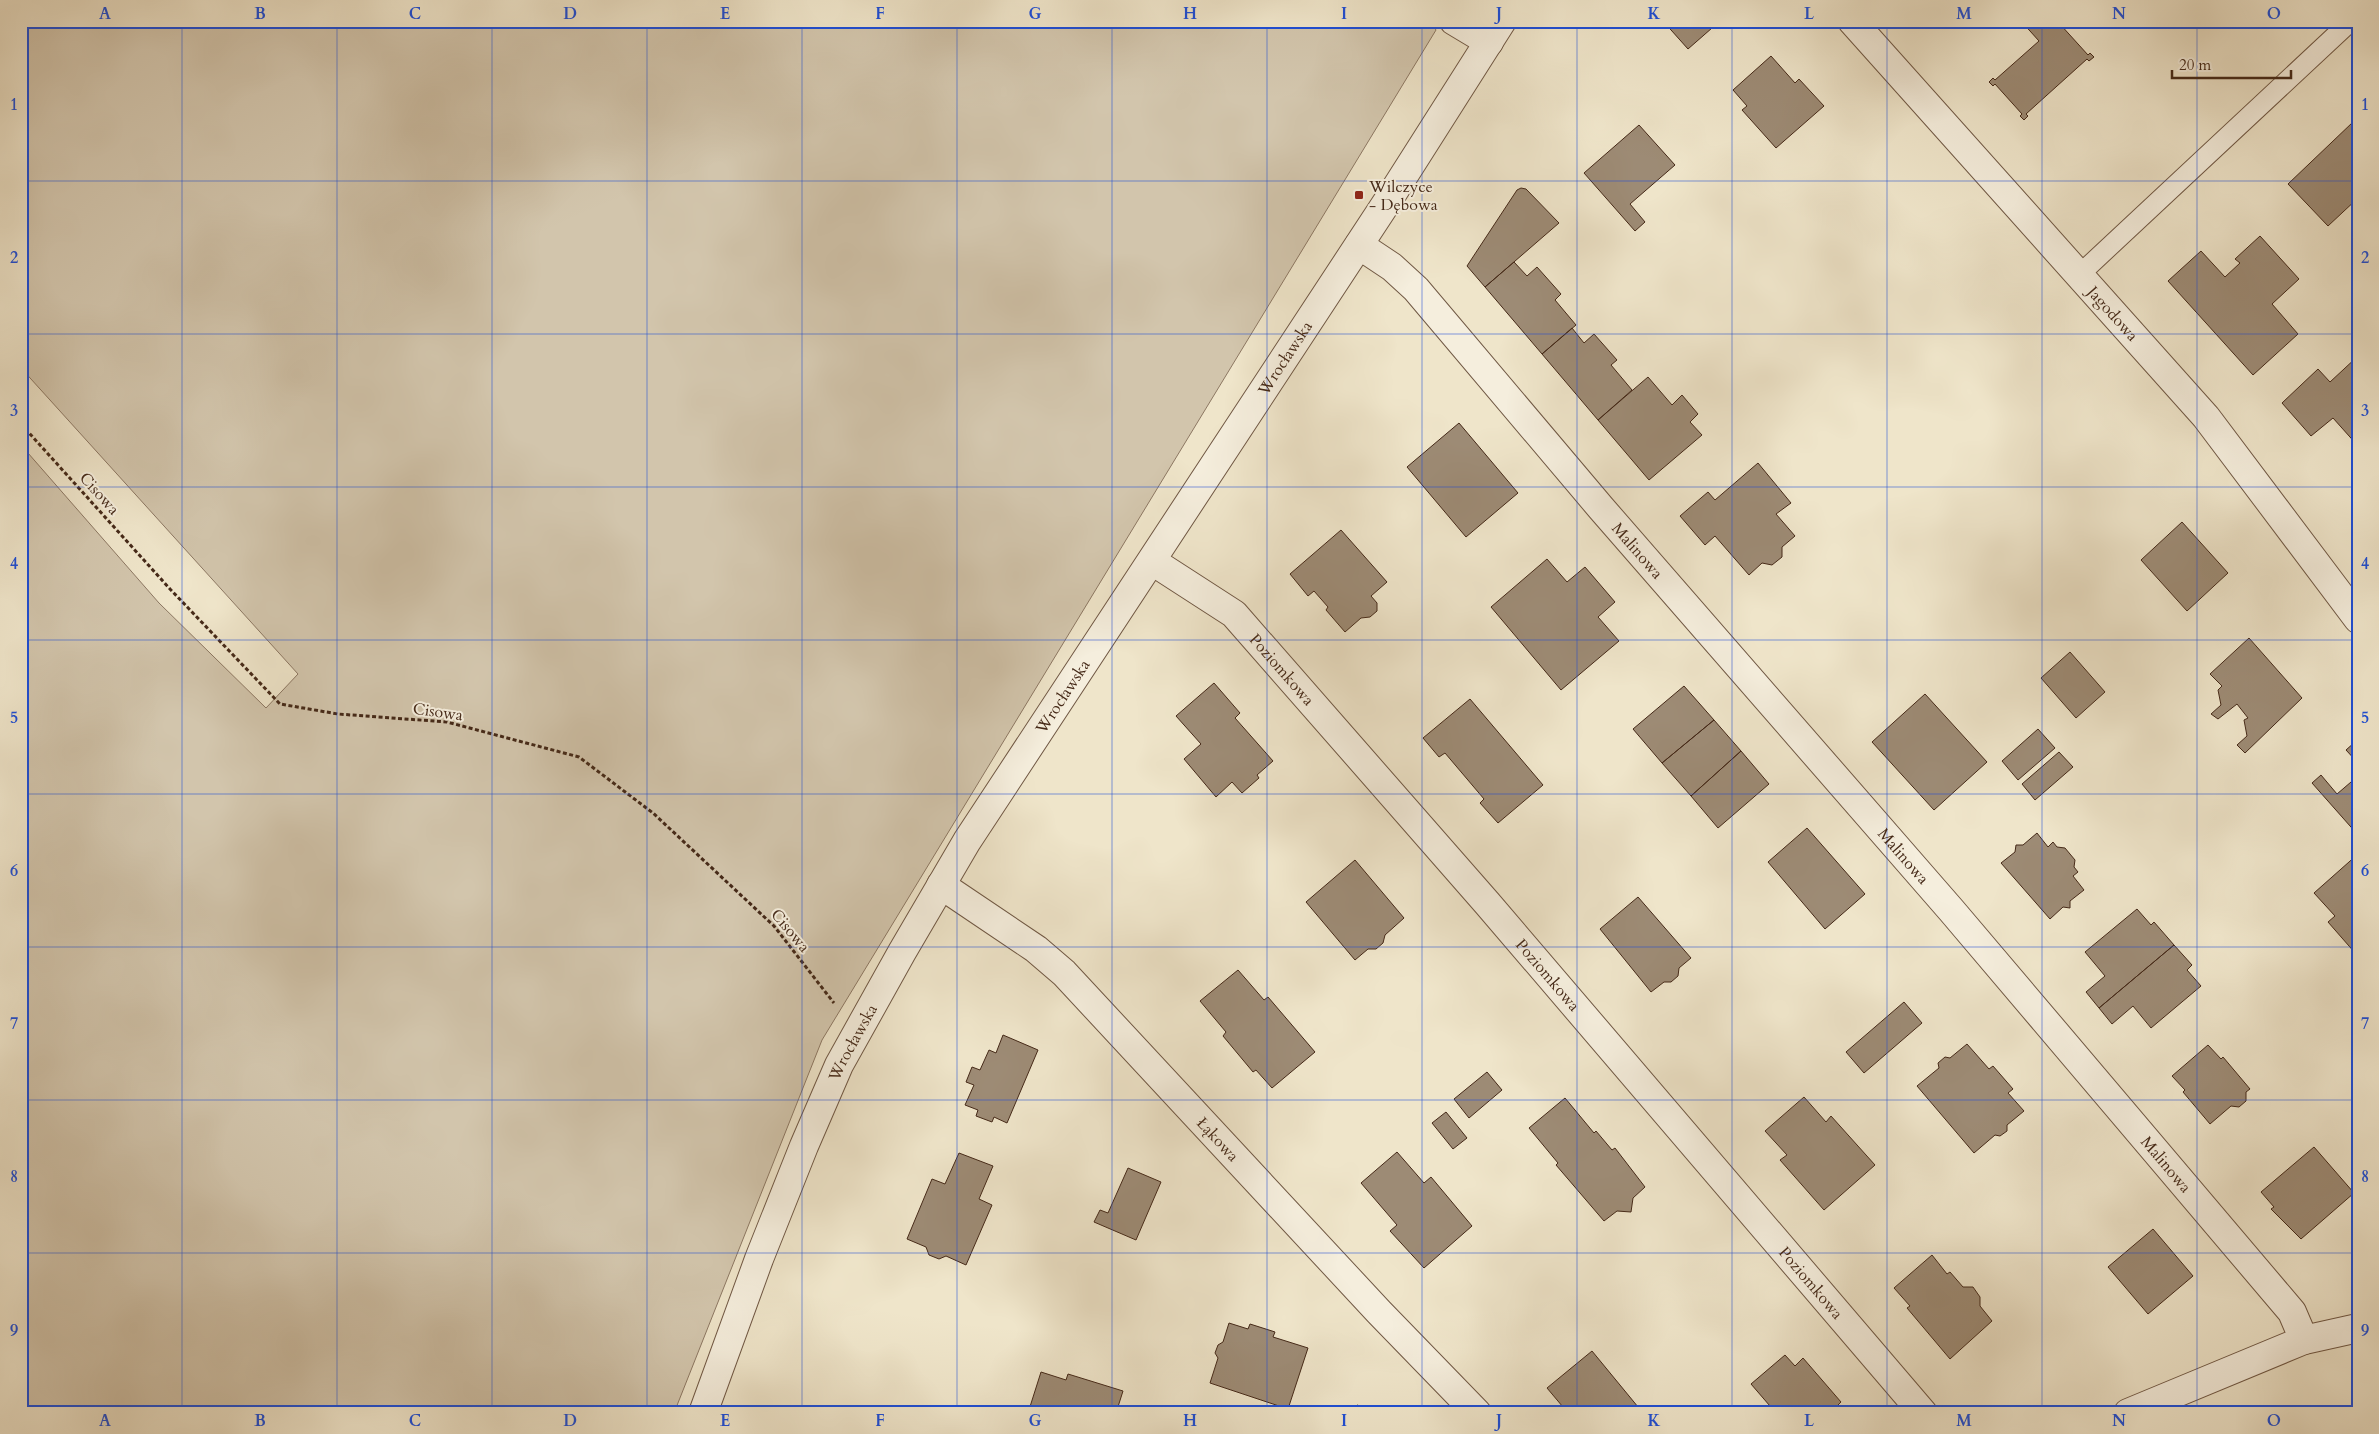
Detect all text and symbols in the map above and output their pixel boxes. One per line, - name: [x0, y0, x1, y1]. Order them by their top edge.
- text: A: [99, 3, 111, 25]
- text: B: [254, 3, 266, 25]
- text: C: [409, 3, 421, 25]
- text: D: [563, 3, 577, 25]
- text: E: [720, 3, 730, 25]
- text: F: [875, 3, 885, 25]
- text: G: [1028, 3, 1042, 25]
- text: H: [1183, 3, 1197, 25]
- text: I: [1341, 3, 1347, 25]
- text: J: [1494, 3, 1502, 25]
- text: K: [1648, 3, 1661, 25]
- text: L: [1804, 3, 1815, 25]
- text: M: [1956, 3, 1972, 25]
- text: N: [2112, 3, 2126, 25]
- text: O: [2267, 3, 2281, 25]
- scale bar: [2172, 48, 2290, 80]
- text: 20 m: [2179, 55, 2211, 75]
- text: 1: [10, 94, 18, 116]
- text: 1: [2361, 94, 2369, 116]
- place label: Wilczyce - Dębowa: [1368, 176, 1438, 216]
- marker: Wilczyce - Dębowa: [1353, 189, 1365, 201]
- text: 2: [10, 247, 18, 269]
- text: 2: [2361, 247, 2369, 269]
- street label: Jagodowa: [2081, 280, 2143, 346]
- street label: Wrocławska: [1252, 317, 1318, 401]
- text: 3: [10, 400, 18, 422]
- text: 3: [2361, 400, 2369, 422]
- street label: Cisowa: [74, 468, 124, 520]
- street label: Malinowa: [1606, 518, 1668, 584]
- text: 4: [10, 553, 18, 575]
- text: 4: [2361, 553, 2369, 575]
- street label: Poziomkowa: [1244, 629, 1319, 711]
- street label: Wrocławska: [1030, 655, 1095, 739]
- street label: Cisowa: [411, 698, 464, 726]
- text: 5: [10, 707, 18, 729]
- text: 5: [2361, 707, 2369, 729]
- street label: Malinowa: [1872, 823, 1934, 889]
- text: 6: [10, 860, 18, 882]
- text: 6: [2361, 860, 2369, 882]
- street label: Cisowa: [766, 904, 815, 957]
- street label: Poziomkowa: [1510, 934, 1585, 1016]
- street label: Wrocławska: [823, 1000, 883, 1085]
- text: 7: [10, 1013, 18, 1035]
- text: 7: [2361, 1013, 2369, 1035]
- street label: Łąkowa: [1191, 1113, 1244, 1167]
- street label: Malinowa: [2135, 1132, 2196, 1198]
- text: 8: [10, 1166, 18, 1188]
- text: 8: [2361, 1166, 2369, 1188]
- street label: Poziomkowa: [1773, 1242, 1848, 1324]
- text: 9: [10, 1320, 18, 1342]
- text: 9: [2361, 1320, 2369, 1342]
- text: A: [99, 1410, 111, 1432]
- text: B: [254, 1410, 266, 1432]
- text: C: [409, 1410, 421, 1432]
- text: D: [563, 1410, 577, 1432]
- text: E: [720, 1410, 730, 1432]
- text: F: [875, 1410, 885, 1432]
- text: G: [1028, 1410, 1042, 1432]
- text: H: [1183, 1410, 1197, 1432]
- text: I: [1341, 1410, 1347, 1432]
- text: J: [1494, 1410, 1502, 1432]
- text: K: [1648, 1410, 1661, 1432]
- text: L: [1804, 1410, 1815, 1432]
- text: M: [1956, 1410, 1972, 1432]
- text: N: [2112, 1410, 2126, 1432]
- text: O: [2267, 1410, 2281, 1432]

